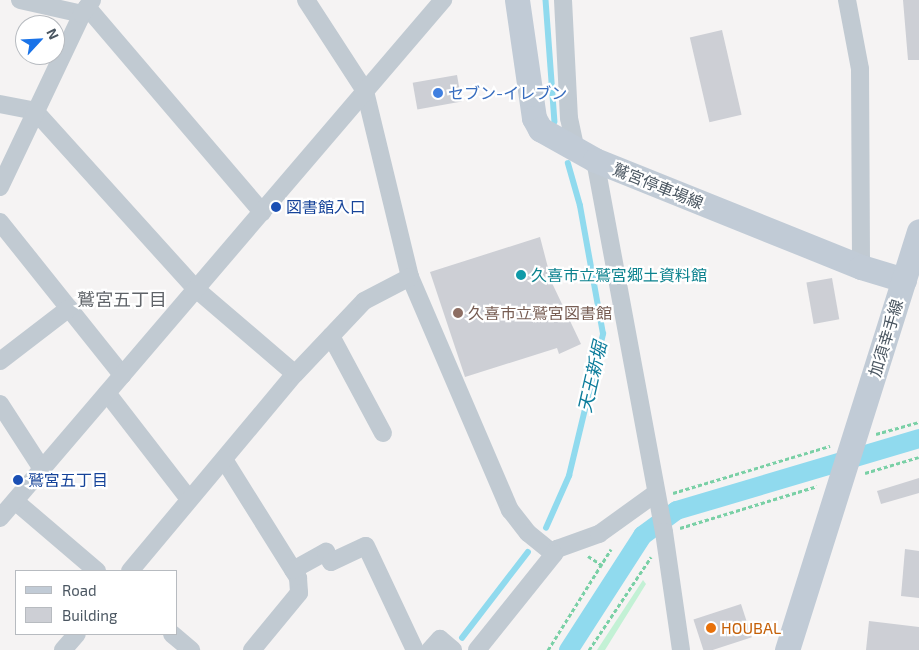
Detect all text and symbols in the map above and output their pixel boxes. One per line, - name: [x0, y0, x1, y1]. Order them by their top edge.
- north arrow: [15, 15, 65, 65]
- text: N: [43, 26, 63, 42]
- place label: セブン-イレブン: [448, 83, 567, 103]
- marker: セブン-イレブン: [432, 87, 444, 99]
- street label: 鷲宮停車場線: [610, 159, 706, 213]
- place label: 図書館入口: [286, 197, 366, 217]
- marker: 図書館入口: [270, 201, 282, 213]
- place label: 久喜市立鷲宮郷土資料館: [531, 265, 707, 285]
- marker: 久喜市立鷲宮郷土資料館: [515, 269, 527, 281]
- district label: 鷲宮五丁目: [77, 288, 167, 310]
- street label: 加須幸手線: [865, 297, 907, 379]
- place label: 久喜市立鷲宮図書館: [468, 303, 612, 323]
- marker: 久喜市立鷲宮図書館: [452, 307, 464, 319]
- water label: 天王新堀: [573, 339, 611, 415]
- place label: 鷲宮五丁目: [28, 470, 108, 490]
- marker: 鷲宮五丁目: [12, 474, 24, 486]
- legend: [15, 570, 178, 635]
- text: Road: [62, 581, 97, 599]
- text: Building: [62, 606, 117, 624]
- place label: HOUBAL: [721, 618, 781, 638]
- marker: HOUBAL: [705, 622, 717, 634]

